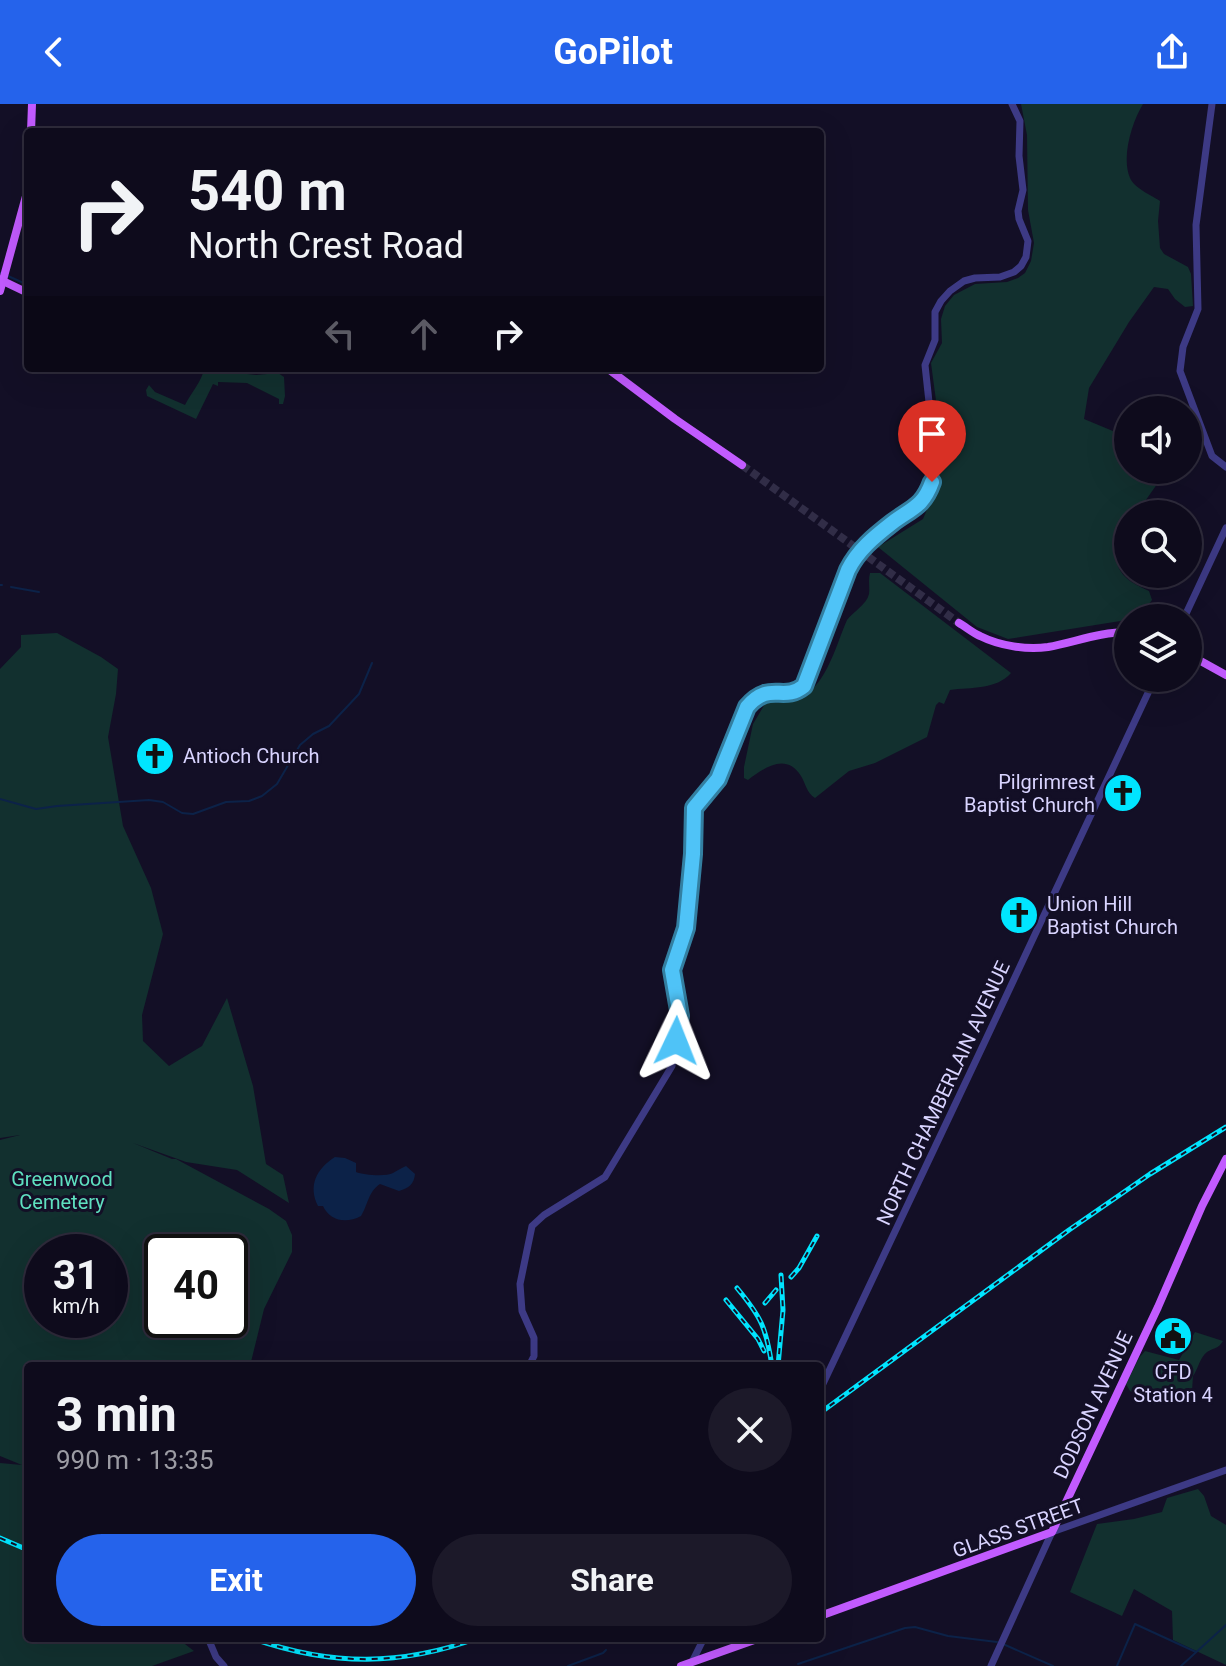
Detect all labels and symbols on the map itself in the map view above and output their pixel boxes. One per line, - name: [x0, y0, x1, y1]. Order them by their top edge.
- pin: [898, 400, 966, 482]
- church icon: Antioch Church: [134, 735, 176, 777]
- place label: Antioch Church: [183, 744, 319, 768]
- place label: Pilgrimrest Baptist Church: [964, 770, 1095, 817]
- church icon: Pilgrimrest Baptist Church: [1102, 772, 1144, 814]
- place label: Union Hill Baptist Church: [1047, 892, 1178, 939]
- church icon: Union Hill Baptist Church: [998, 894, 1040, 936]
- street label: NORTH CHAMBERLAIN AVENUE: [871, 957, 1015, 1229]
- position arrow: [634, 999, 718, 1083]
- park label: Greenwood Cemetery: [11, 1167, 113, 1214]
- speed limit sign: 40: [144, 1234, 248, 1338]
- public building icon: CFD Station 4: [1152, 1315, 1194, 1357]
- street label: DODSON AVENUE: [1048, 1328, 1138, 1482]
- place label: CFD Station 4: [1133, 1360, 1213, 1407]
- street label: GLASS STREET: [949, 1493, 1087, 1563]

